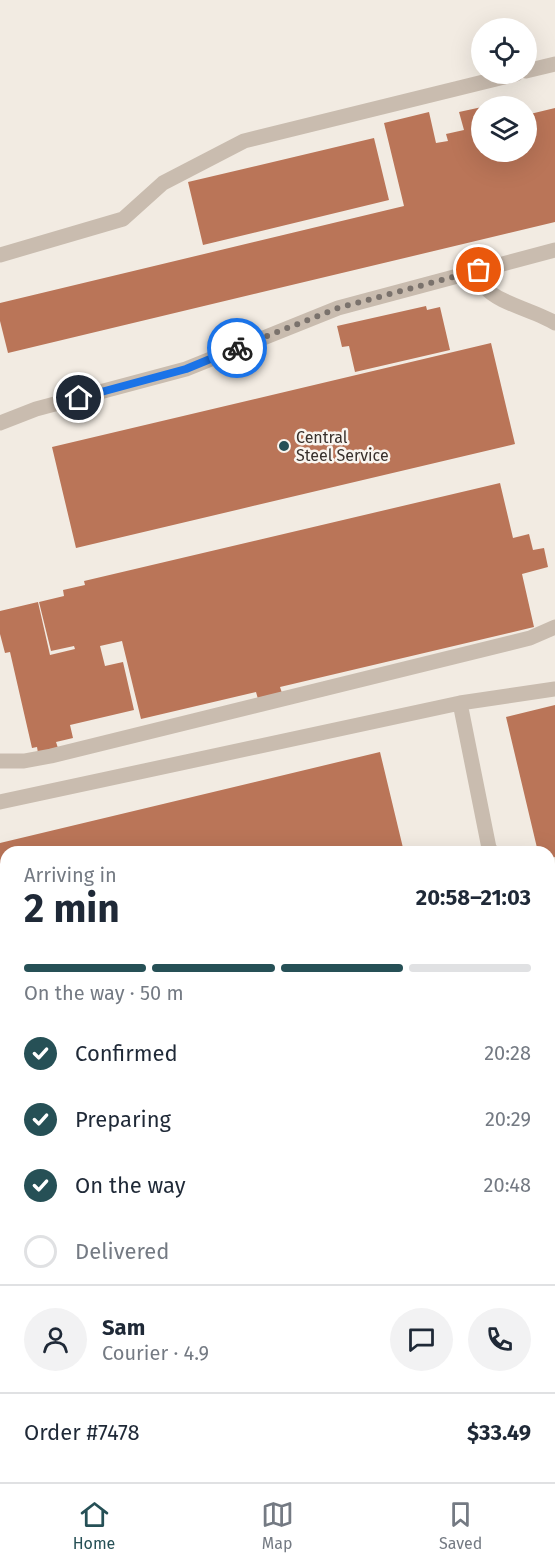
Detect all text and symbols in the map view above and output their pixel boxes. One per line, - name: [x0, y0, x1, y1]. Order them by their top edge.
- map controls: [471, 18, 537, 162]
- button: locate: [471, 18, 537, 84]
- button: layers: [471, 96, 537, 162]
- pin: [453, 244, 504, 295]
- icon: bag: [462, 253, 495, 286]
- courier: [207, 318, 267, 378]
- icon: bike: [221, 332, 254, 365]
- pin: [53, 372, 104, 423]
- icon: home: [62, 381, 95, 414]
- place label: Central Steel Service: [296, 428, 389, 465]
- marker: Central Steel Service: [277, 439, 291, 453]
- text: Arriving in: [24, 863, 117, 887]
- text: 20:58–21:03: [416, 884, 531, 911]
- text: 2 min: [24, 886, 120, 932]
- text: On the way · 50 m: [24, 981, 184, 1005]
- icon: check: [24, 1037, 57, 1070]
- text: Confirmed: [75, 1040, 178, 1067]
- text: 20:28: [484, 1041, 531, 1065]
- icon: check: [24, 1103, 57, 1136]
- text: Preparing: [75, 1106, 171, 1133]
- text: 20:29: [485, 1107, 531, 1131]
- icon: check: [24, 1169, 57, 1202]
- text: On the way: [75, 1172, 186, 1199]
- text: 20:48: [484, 1173, 531, 1197]
- text: Delivered: [75, 1238, 170, 1265]
- button: person: [24, 1308, 87, 1371]
- button: chat: [390, 1308, 453, 1371]
- button: phone: [468, 1308, 531, 1371]
- text: Sam: [102, 1314, 145, 1341]
- text: Courier · 4.9: [102, 1341, 209, 1365]
- text: Order #7478: [24, 1419, 140, 1446]
- text: $33.49: [467, 1419, 531, 1446]
- tab: Home: [73, 1498, 115, 1553]
- tab: Map: [261, 1498, 294, 1553]
- tab: Saved: [439, 1498, 482, 1553]

